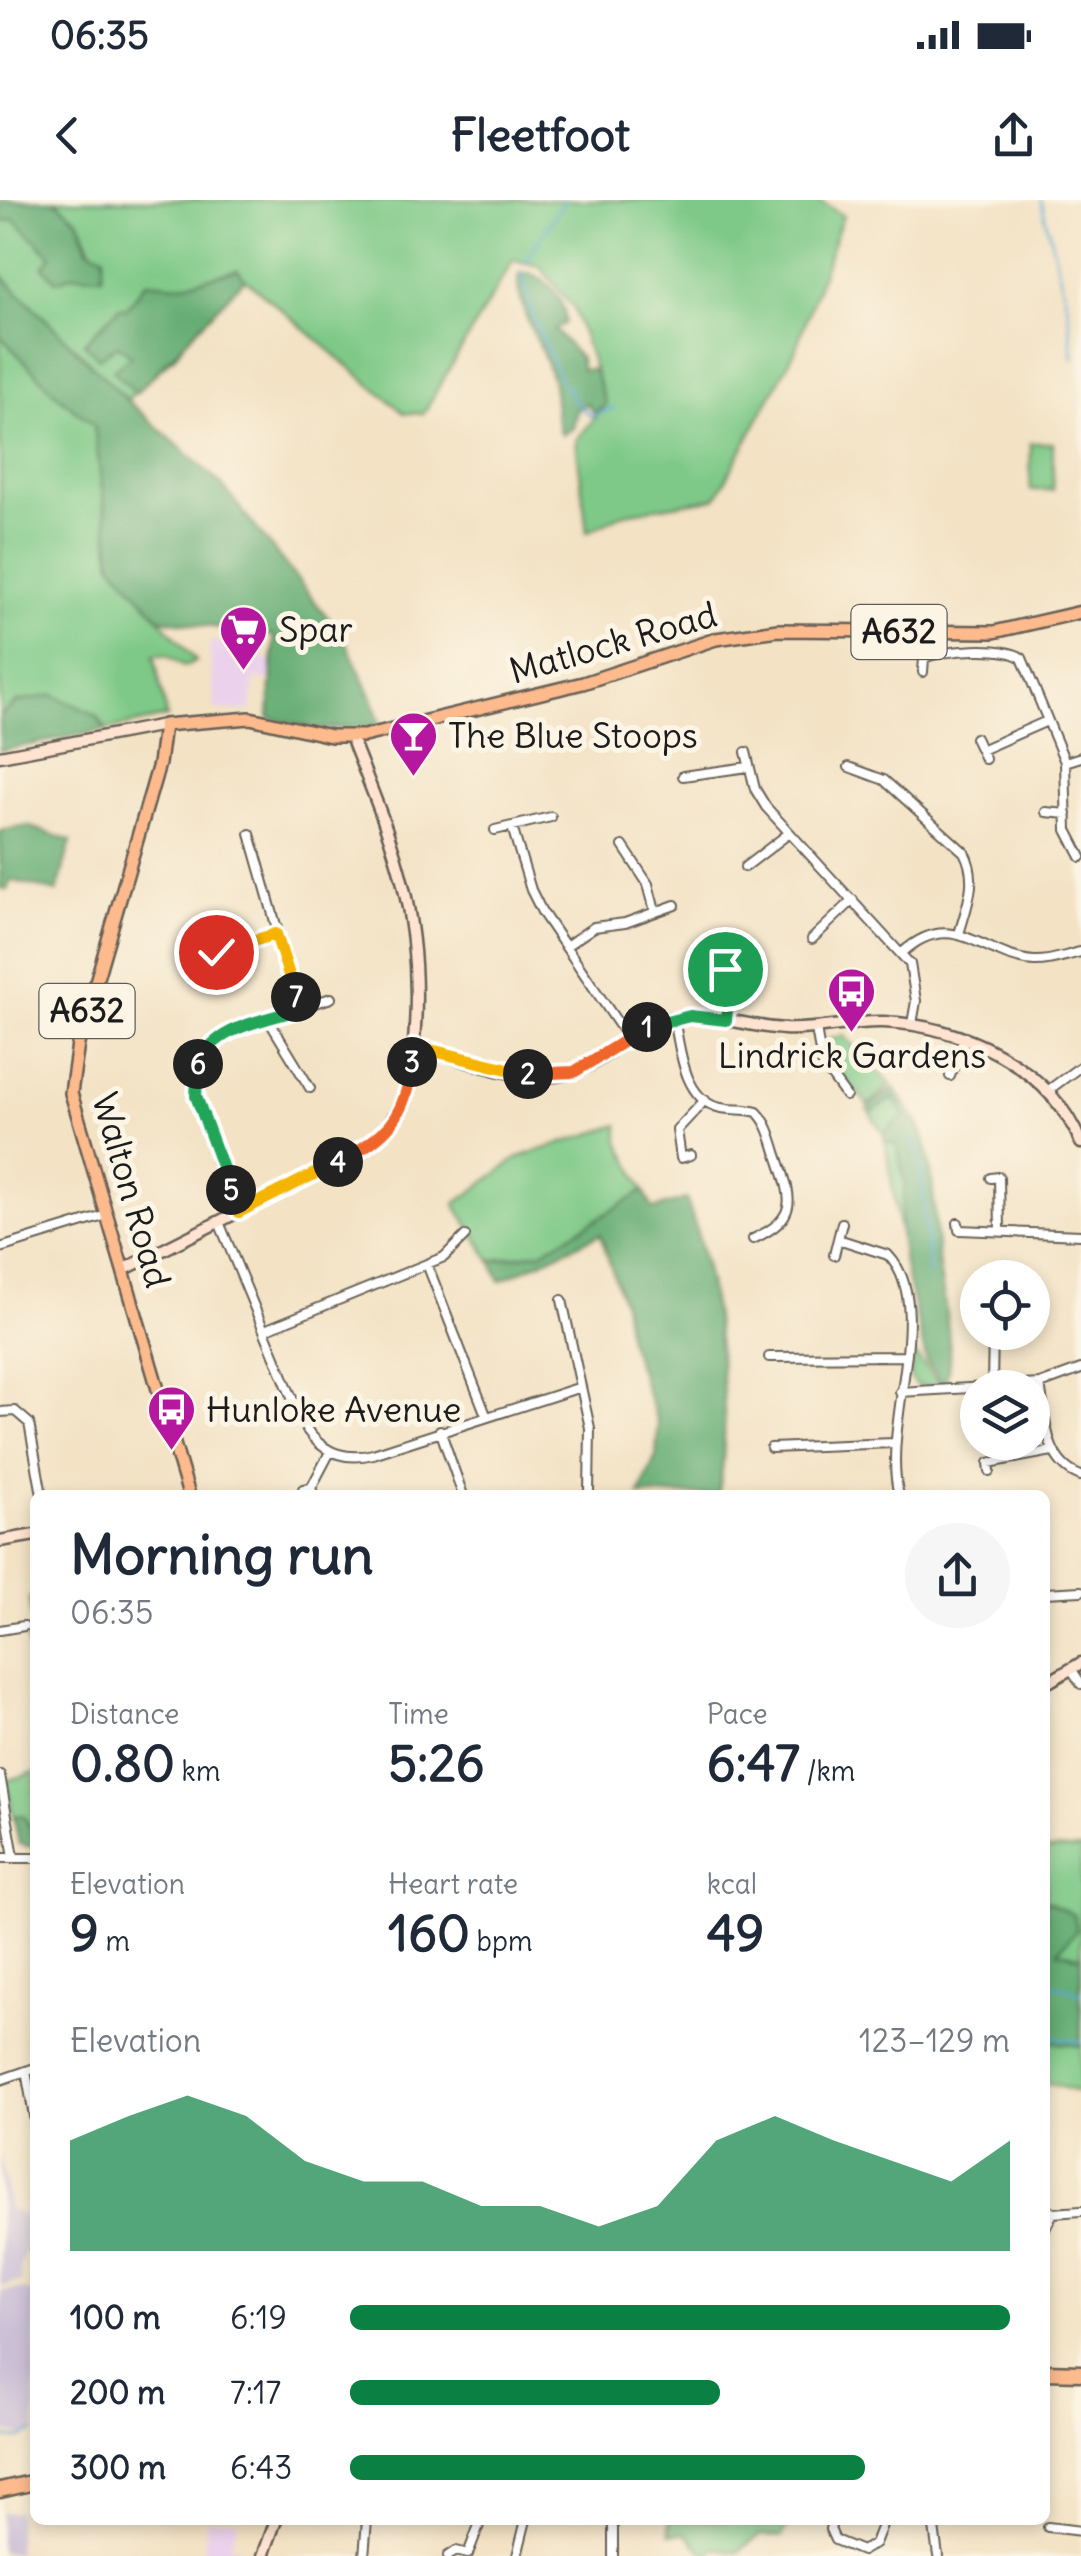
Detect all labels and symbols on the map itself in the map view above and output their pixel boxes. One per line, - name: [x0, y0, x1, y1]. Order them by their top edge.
- street label: Matlock Road: [504, 591, 721, 693]
- supermarket icon: Spar: [218, 604, 270, 672]
- road number: A632: [852, 605, 946, 659]
- place label: Spar: [279, 607, 353, 651]
- bar icon: The Blue Stoops: [387, 710, 439, 778]
- place label: The Blue Stoops: [448, 713, 698, 757]
- pin: [174, 910, 259, 995]
- pin: [683, 927, 768, 1012]
- bus stop icon: Lindrick Gardens: [826, 966, 878, 1034]
- pin: 7: [271, 972, 321, 1022]
- road number: A632: [39, 984, 134, 1038]
- pin: 1: [622, 1002, 672, 1052]
- place label: Lindrick Gardens: [718, 1033, 986, 1077]
- pin: 3: [387, 1037, 437, 1087]
- pin: 6: [173, 1039, 223, 1089]
- pin: 2: [503, 1049, 553, 1099]
- street label: Walton Road: [83, 1087, 181, 1292]
- pin: 4: [313, 1137, 363, 1187]
- pin: 5: [206, 1165, 256, 1215]
- bus stop icon: Hunloke Avenue: [145, 1384, 197, 1452]
- place label: Hunloke Avenue: [206, 1387, 461, 1431]

